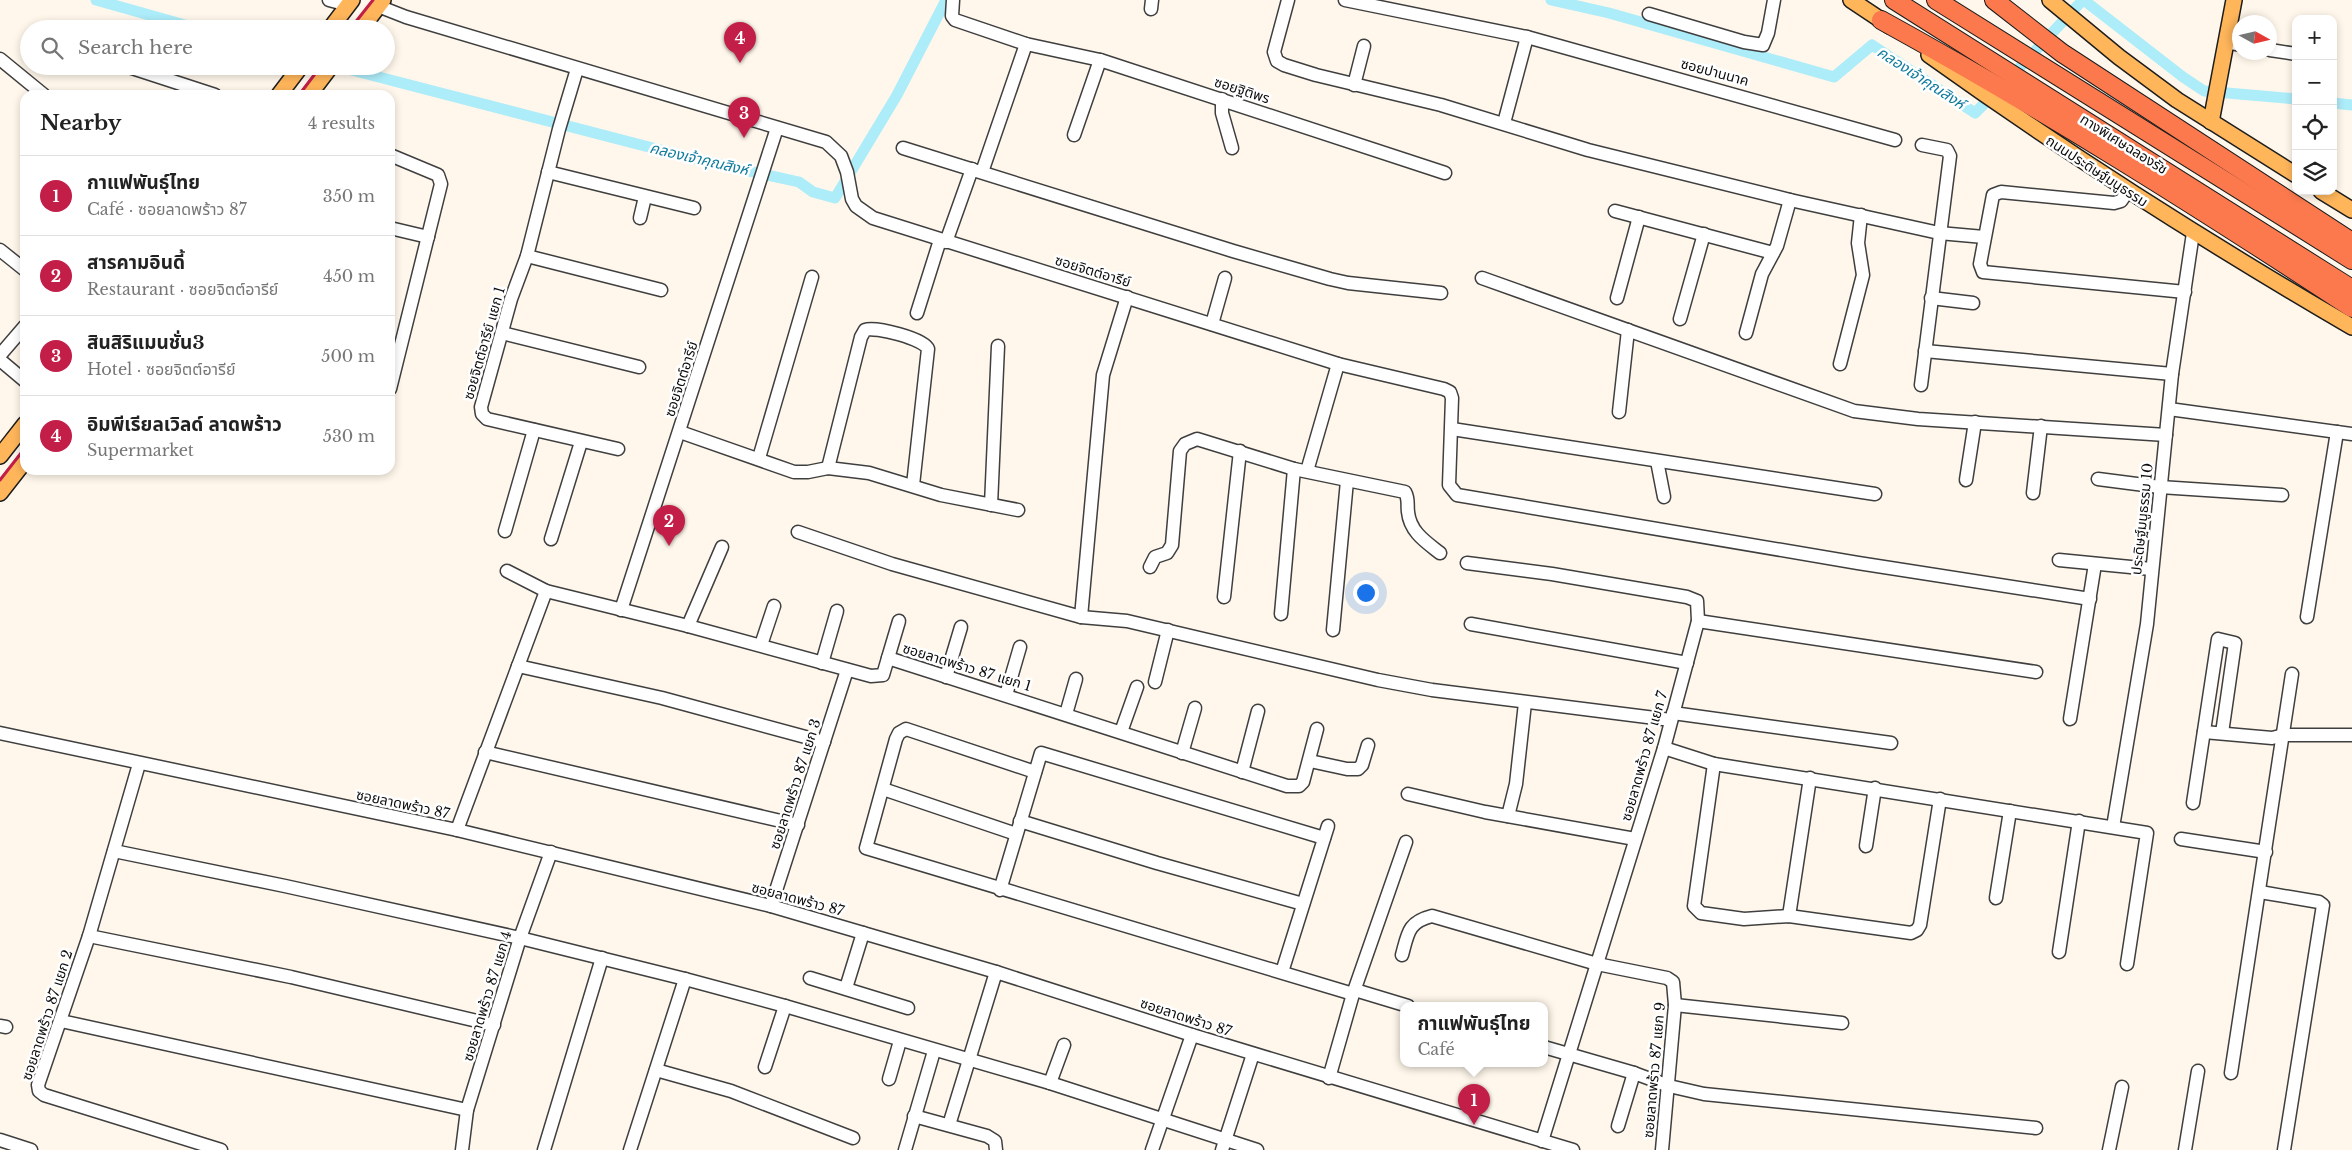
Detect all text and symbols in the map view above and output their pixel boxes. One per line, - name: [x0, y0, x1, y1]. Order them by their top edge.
- north arrow: [2232, 15, 2277, 60]
- map controls: [2292, 15, 2337, 195]
- button: +: [2292, 15, 2337, 60]
- search box: [20, 20, 395, 75]
- pin: 4: [724, 22, 756, 63]
- icon: search: [38, 34, 66, 62]
- text: Search here: [78, 36, 193, 59]
- water label: คลองเจ้าคุณสิงห์: [1874, 42, 1972, 115]
- street label: ซอยปานนาค: [1679, 54, 1751, 90]
- button: −: [2292, 60, 2337, 105]
- street label: ซอยฐิติพร: [1212, 73, 1272, 107]
- pin: 3: [728, 97, 760, 138]
- button: locate: [2292, 105, 2337, 150]
- text: Nearby: [40, 110, 121, 136]
- street label: ทางพิเศษฉลองรัช: [2077, 110, 2171, 178]
- text: 4 results: [308, 113, 375, 133]
- street label: ถนนประดิษฐ์มนูธรรม: [2043, 131, 2151, 211]
- water label: คลองเจ้าคุณสิงห์: [648, 138, 754, 180]
- button: layers: [2292, 150, 2337, 195]
- text: กาแฟพันธ์ุไทย: [87, 171, 200, 194]
- text: 1: [53, 186, 59, 206]
- text: 350 m: [323, 186, 375, 206]
- text: Café · ซอยลาดพร้าว 87: [87, 199, 247, 219]
- text: สารคามอินดี้: [87, 251, 185, 274]
- street label: ซอยจิตต์อารีย์: [1053, 251, 1133, 291]
- text: 2: [51, 266, 61, 286]
- text: 450 m: [323, 266, 375, 286]
- text: Restaurant · ซอยจิตต์อารีย์: [87, 279, 278, 299]
- street label: ซอยจิตต์อารีย์ แยก 1: [459, 284, 509, 402]
- text: สินสิริแมนชั่น3: [87, 331, 205, 354]
- street label: ซอยจิตต์อารีย์: [660, 339, 702, 419]
- text: 3: [51, 346, 61, 366]
- text: 500 m: [321, 346, 375, 366]
- text: Hotel · ซอยจิตต์อารีย์: [87, 359, 235, 379]
- text: อิมพีเรียลเวิลด์ ลาดพร้าว: [87, 413, 282, 436]
- text: 4: [51, 426, 61, 446]
- text: 530 m: [323, 426, 375, 446]
- text: Supermarket: [87, 440, 194, 460]
- street label: ประดิษฐ์มนูธรรม 10: [2127, 462, 2157, 576]
- pin: 2: [653, 505, 685, 546]
- your location: [1353, 580, 1379, 606]
- street label: ซอยลาดพร้าว 87 แยก 1: [900, 639, 1034, 695]
- street label: ซอยลาดพร้าว 87 แยก 7: [1617, 688, 1671, 823]
- street label: ซอยลาดพร้าว 87 แยก 3: [765, 717, 825, 851]
- street label: ซอยลาดพร้าว 87: [355, 785, 452, 823]
- street label: ซอยลาดพร้าว 87: [750, 878, 847, 920]
- street label: ซอยลาดพร้าว 87 แยก 4: [459, 929, 515, 1063]
- street label: ซอยลาดพร้าว 87 แยก 2: [17, 948, 77, 1082]
- street label: ซอยลาดพร้าว 87: [1138, 994, 1235, 1041]
- street label: ซอยลาดพร้าว 87 แยก 9: [1639, 1001, 1669, 1139]
- popup: [1400, 1002, 1548, 1067]
- text: กาแฟพันธ์ุไทย: [1417, 1012, 1531, 1035]
- text: Café: [1417, 1039, 1455, 1059]
- pin: 1: [1458, 1084, 1490, 1125]

